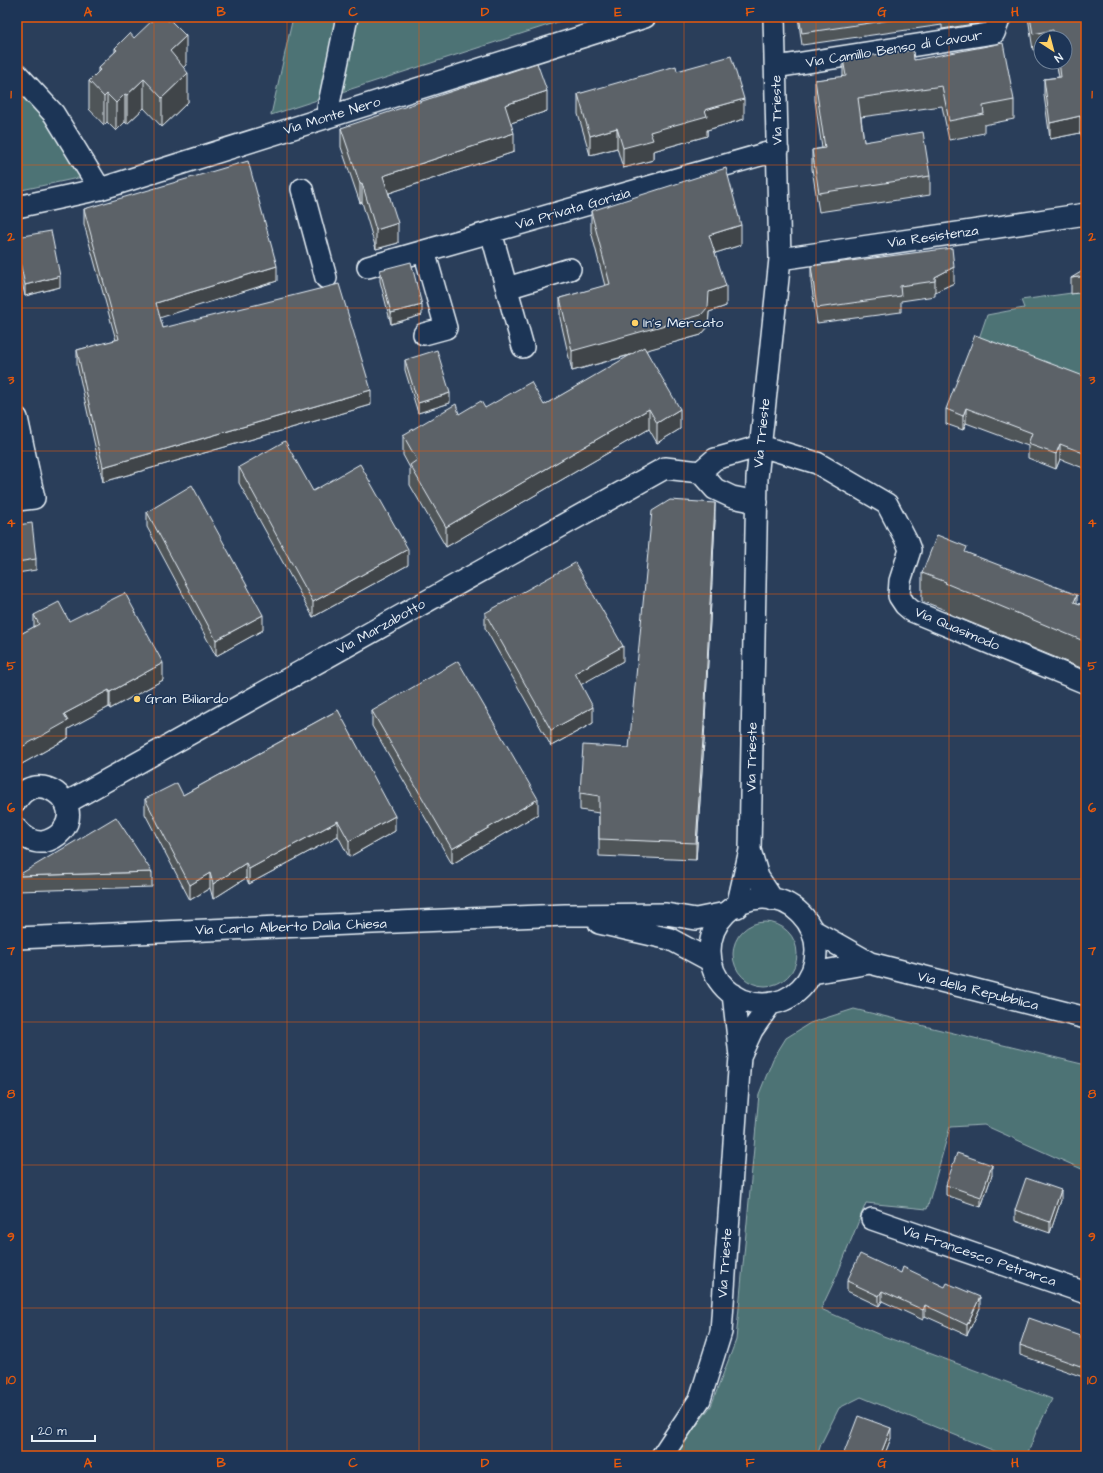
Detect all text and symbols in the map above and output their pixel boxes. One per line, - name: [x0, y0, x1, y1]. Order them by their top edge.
- text: A: [84, 3, 93, 21]
- text: B: [216, 3, 226, 21]
- text: C: [348, 3, 358, 21]
- text: D: [481, 3, 490, 21]
- text: E: [614, 3, 622, 21]
- text: F: [745, 3, 755, 21]
- text: G: [877, 3, 887, 21]
- text: H: [1011, 3, 1019, 21]
- street label: Via Camillo Benso di Cavour: [804, 25, 984, 73]
- north arrow: [1033, 30, 1073, 70]
- text: N: [1051, 50, 1066, 66]
- street label: Via Trieste: [766, 74, 788, 145]
- text: 1: [10, 85, 12, 103]
- text: 1: [1091, 85, 1093, 103]
- street label: Via Monte Nero: [281, 92, 383, 140]
- street label: Via Privata Gorizia: [513, 183, 633, 235]
- street label: Via Resistenza: [886, 221, 980, 253]
- text: 2: [6, 228, 15, 246]
- text: 2: [1087, 228, 1096, 246]
- place label: In's Mercato: [643, 313, 724, 333]
- marker: In's Mercato: [630, 318, 640, 328]
- text: 3: [7, 371, 15, 389]
- text: 3: [1088, 371, 1096, 389]
- street label: Via Trieste: [748, 397, 776, 469]
- text: 4: [7, 514, 16, 532]
- text: 4: [1088, 514, 1097, 532]
- street label: Via Marzabotto: [333, 594, 429, 660]
- street label: Via Quasimodo: [911, 602, 1003, 656]
- text: 5: [6, 657, 16, 675]
- text: 5: [1087, 657, 1097, 675]
- place label: Gran Biliardo: [145, 689, 229, 709]
- marker: Gran Biliardo: [132, 694, 142, 704]
- street label: Via Trieste: [741, 721, 763, 792]
- text: 6: [7, 799, 16, 817]
- text: 6: [1088, 799, 1097, 817]
- street label: Via Carlo Alberto Dalla Chiesa: [195, 914, 387, 940]
- text: 7: [6, 942, 16, 960]
- text: 7: [1087, 942, 1097, 960]
- street label: Via della Repubblica: [915, 966, 1041, 1016]
- text: 8: [7, 1085, 16, 1103]
- text: 8: [1088, 1085, 1097, 1103]
- street label: Via Francesco Petrarca: [899, 1220, 1059, 1292]
- street label: Via Trieste: [713, 1227, 737, 1299]
- text: 9: [7, 1228, 15, 1246]
- text: 9: [1088, 1228, 1096, 1246]
- text: 10: [6, 1371, 17, 1389]
- text: 10: [1087, 1371, 1098, 1389]
- scale bar: [32, 1417, 95, 1443]
- text: 20 m: [38, 1423, 67, 1440]
- text: A: [84, 1454, 93, 1472]
- text: B: [216, 1454, 226, 1472]
- text: C: [348, 1454, 358, 1472]
- text: D: [481, 1454, 490, 1472]
- text: E: [614, 1454, 622, 1472]
- text: F: [745, 1454, 755, 1472]
- text: G: [877, 1454, 887, 1472]
- text: H: [1011, 1454, 1019, 1472]

